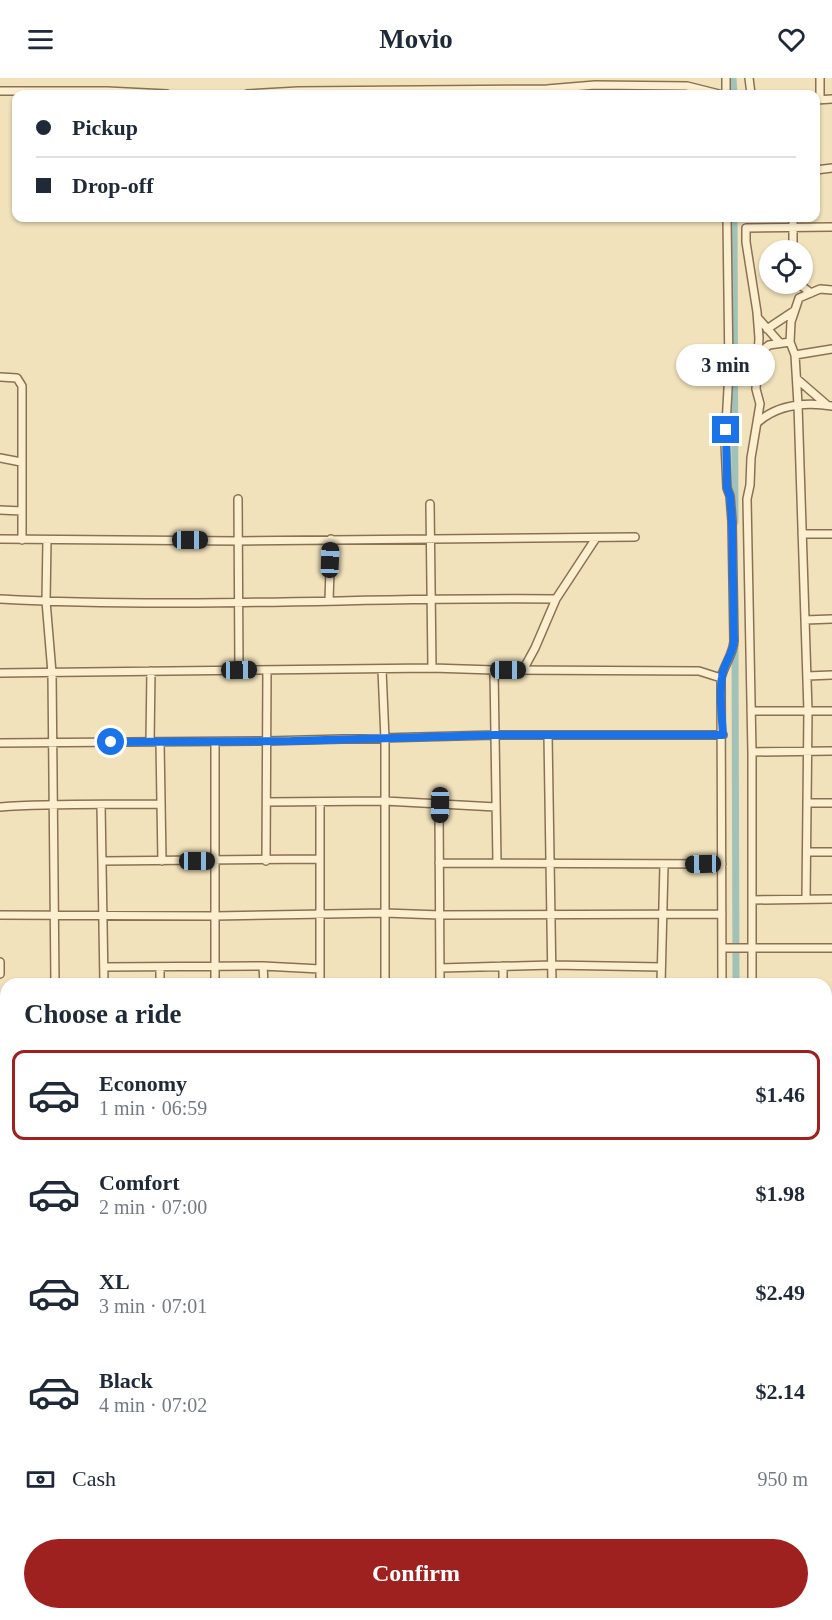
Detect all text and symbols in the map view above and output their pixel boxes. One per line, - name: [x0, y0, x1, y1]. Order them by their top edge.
- icon: menu: [24, 23, 57, 56]
- icon: heart: [775, 23, 808, 56]
- text: Movio: [379, 24, 453, 54]
- text: Pickup: [72, 115, 138, 140]
- text: Drop-off: [72, 173, 153, 198]
- map controls: [759, 240, 813, 294]
- button: locate: [759, 240, 813, 294]
- callout: 3 min: [676, 343, 776, 385]
- text: 3 min: [701, 354, 750, 376]
- route end: [712, 416, 739, 443]
- car: [172, 531, 208, 549]
- car: [320, 542, 340, 578]
- car: [221, 661, 257, 679]
- car: [490, 661, 526, 679]
- route start: [97, 728, 124, 755]
- car: [431, 787, 449, 823]
- car: [179, 852, 215, 870]
- car: [685, 855, 721, 873]
- text: Choose a ride: [24, 999, 182, 1029]
- icon: car: [27, 1068, 81, 1122]
- text: Economy: [99, 1071, 187, 1096]
- text: $1.46: [756, 1082, 805, 1107]
- text: 1 min · 06:59: [99, 1097, 207, 1119]
- icon: car: [27, 1167, 81, 1221]
- text: Comfort: [99, 1170, 180, 1195]
- text: $1.98: [756, 1181, 805, 1206]
- text: 2 min · 07:00: [99, 1196, 207, 1218]
- icon: car: [27, 1266, 81, 1320]
- text: XL: [99, 1269, 130, 1294]
- text: $2.49: [756, 1280, 805, 1305]
- text: 3 min · 07:01: [99, 1295, 207, 1317]
- icon: car: [27, 1365, 81, 1419]
- text: Black: [99, 1368, 153, 1393]
- text: $2.14: [756, 1379, 805, 1404]
- text: 4 min · 07:02: [99, 1394, 207, 1416]
- icon: cash: [24, 1463, 57, 1496]
- text: Cash: [72, 1466, 116, 1491]
- text: 950 m: [757, 1468, 808, 1490]
- button: Confirm: [24, 1539, 808, 1608]

